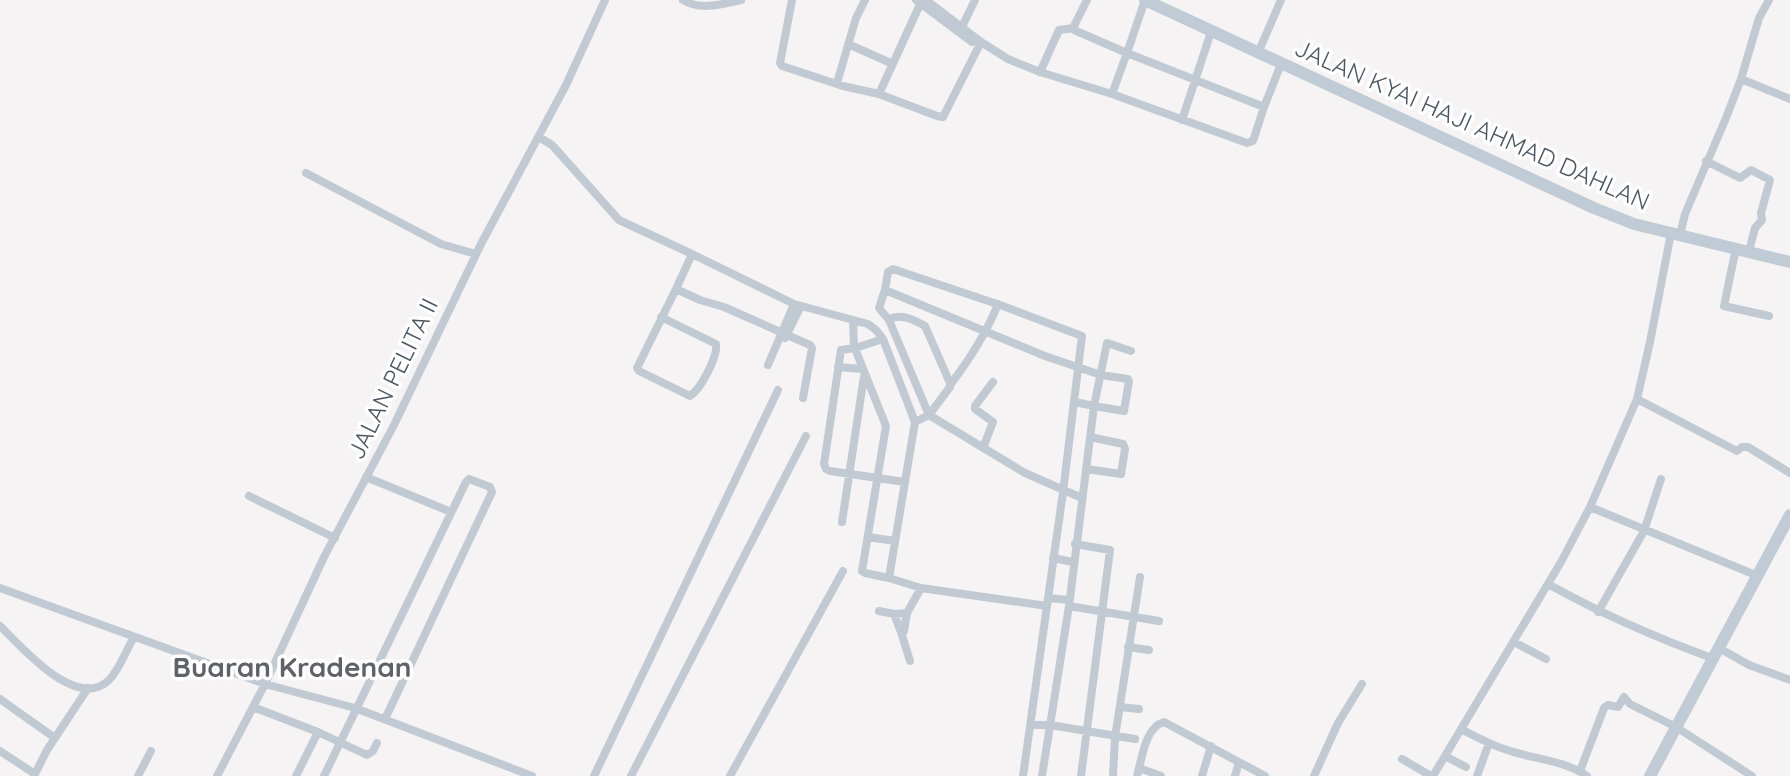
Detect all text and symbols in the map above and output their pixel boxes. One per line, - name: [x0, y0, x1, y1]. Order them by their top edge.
- street label: JALAN KYAI HAJI AHMAD DAHLAN: [1290, 32, 1654, 216]
- street label: JALAN PELITA II: [340, 293, 444, 464]
- district label: Buaran Kradenan: [173, 649, 411, 684]

